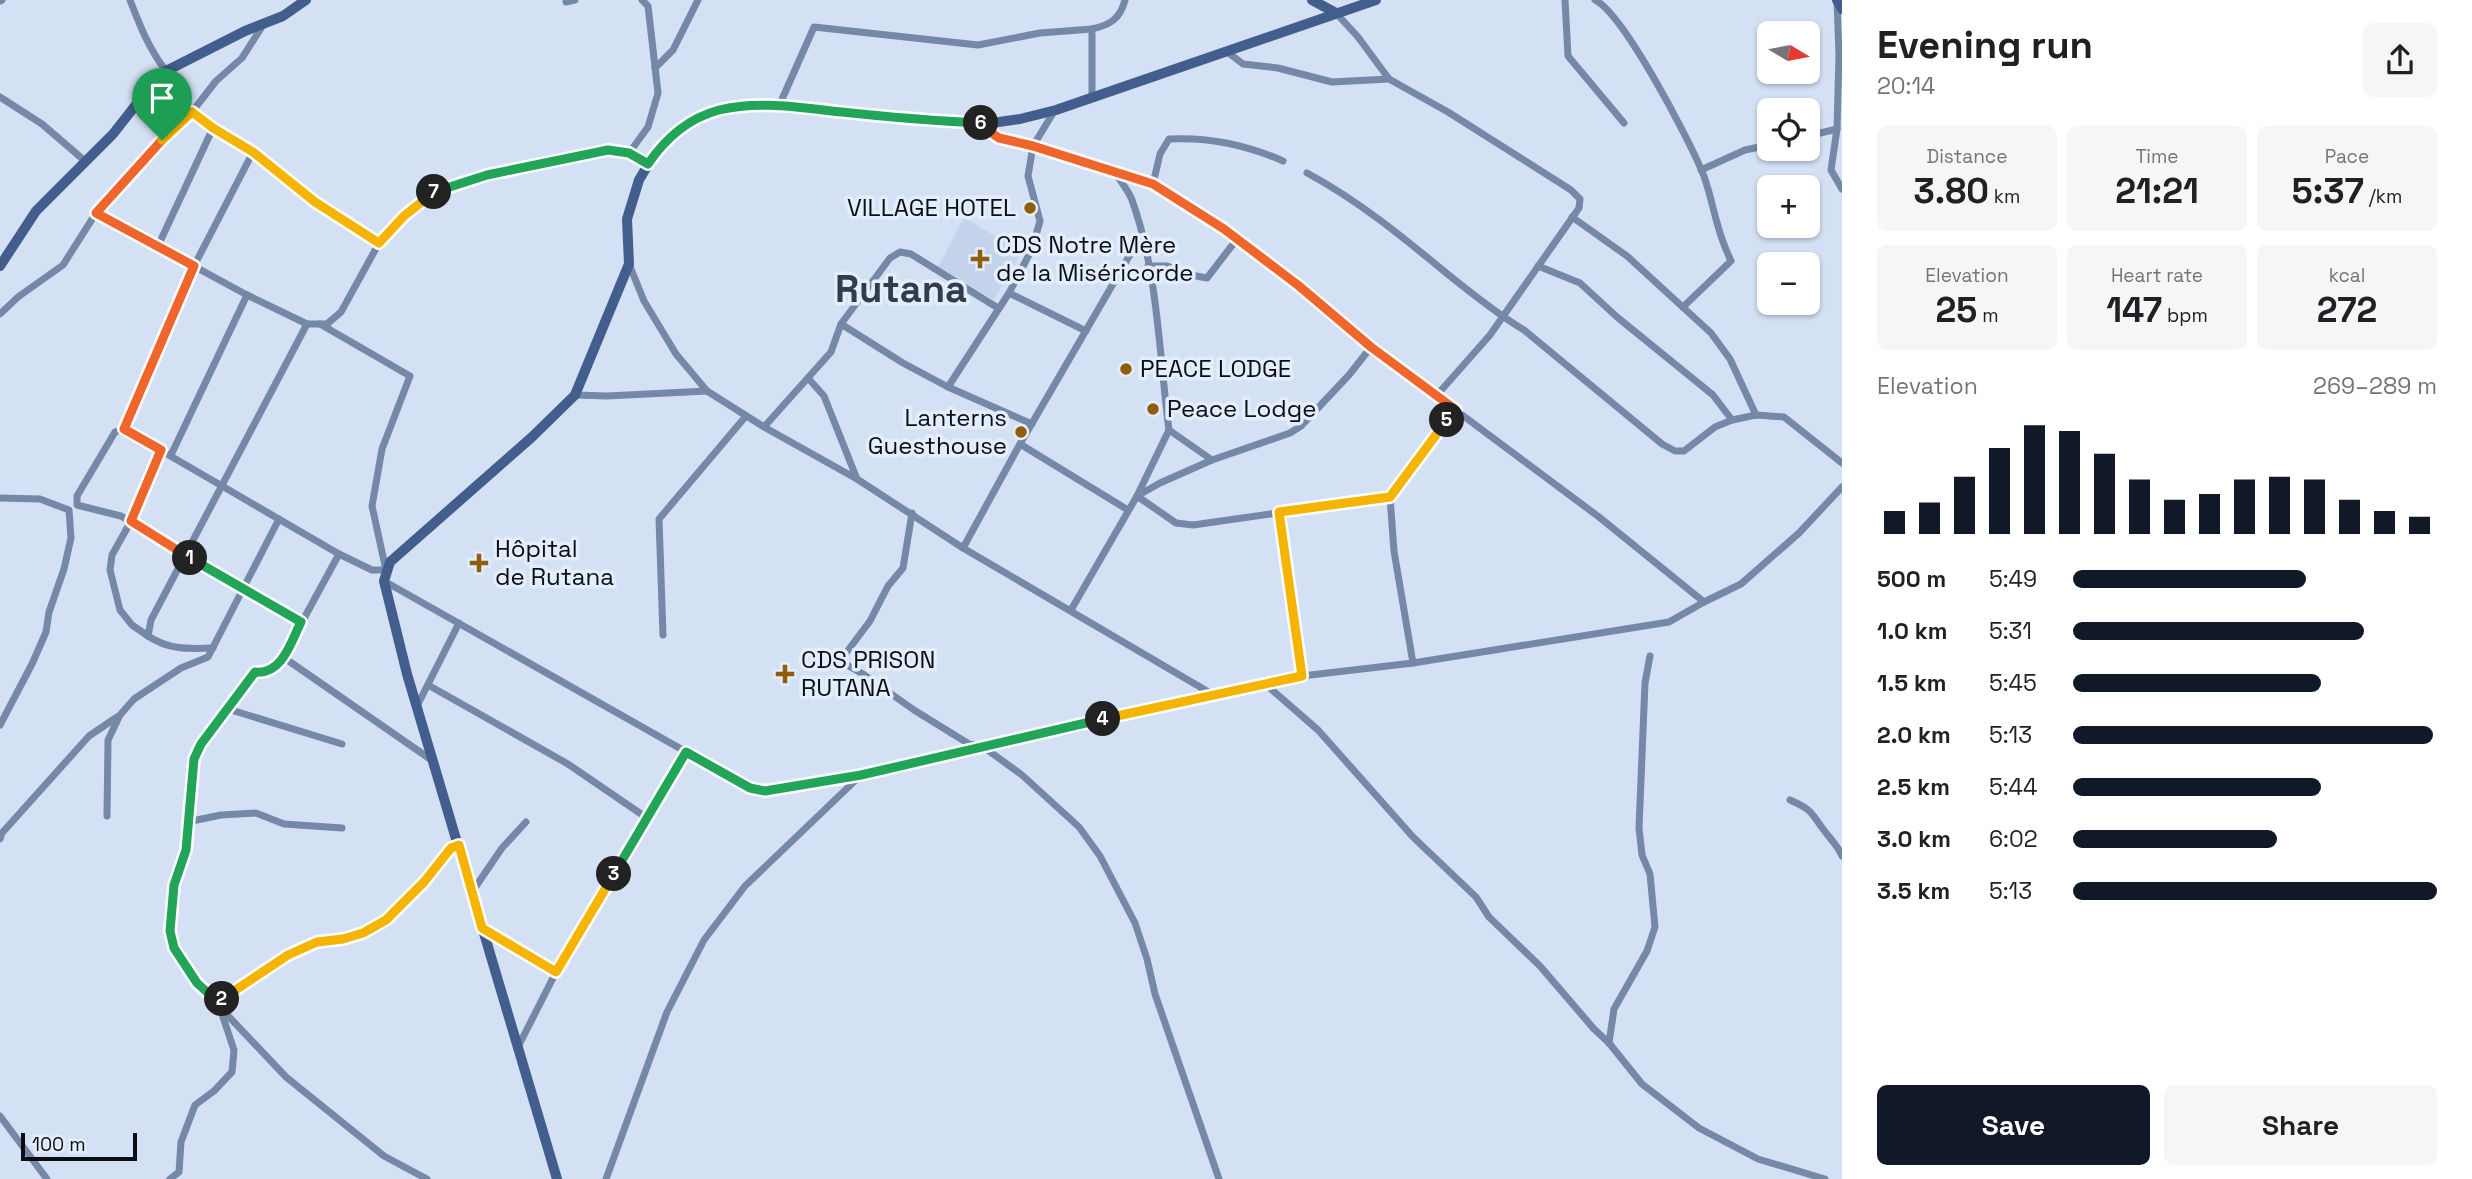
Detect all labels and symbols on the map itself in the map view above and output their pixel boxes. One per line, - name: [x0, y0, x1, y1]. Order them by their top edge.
- north arrow: [1757, 21, 1820, 84]
- pin: [132, 68, 192, 140]
- pin: 6: [964, 106, 998, 140]
- pin: 7: [416, 174, 452, 210]
- place label: VILLAGE HOTEL: [847, 192, 1016, 223]
- marker: VILLAGE HOTEL: [1022, 200, 1038, 216]
- place label: CDS Notre Mère de la Miséricorde: [996, 229, 1194, 288]
- marker: CDS Notre Mère de la Miséricorde: [970, 249, 990, 269]
- district label: Rutana: [835, 265, 967, 313]
- place label: PEACE LODGE: [1140, 353, 1291, 384]
- marker: PEACE LODGE: [1118, 361, 1134, 377]
- place label: Peace Lodge: [1167, 393, 1316, 424]
- marker: Peace Lodge: [1145, 401, 1161, 417]
- place label: Lanterns Guesthouse: [868, 402, 1007, 461]
- pin: 5: [1430, 402, 1464, 438]
- marker: Lanterns Guesthouse: [1013, 424, 1029, 440]
- place label: Hôpital de Rutana: [495, 533, 614, 592]
- pin: 1: [172, 540, 208, 576]
- marker: Hôpital de Rutana: [469, 553, 489, 573]
- place label: CDS PRISON RUTANA: [801, 644, 935, 703]
- marker: CDS PRISON RUTANA: [775, 664, 795, 684]
- pin: 4: [1086, 702, 1120, 736]
- pin: 3: [596, 856, 632, 892]
- pin: 2: [204, 982, 240, 1016]
- scale bar: [21, 1130, 136, 1162]

